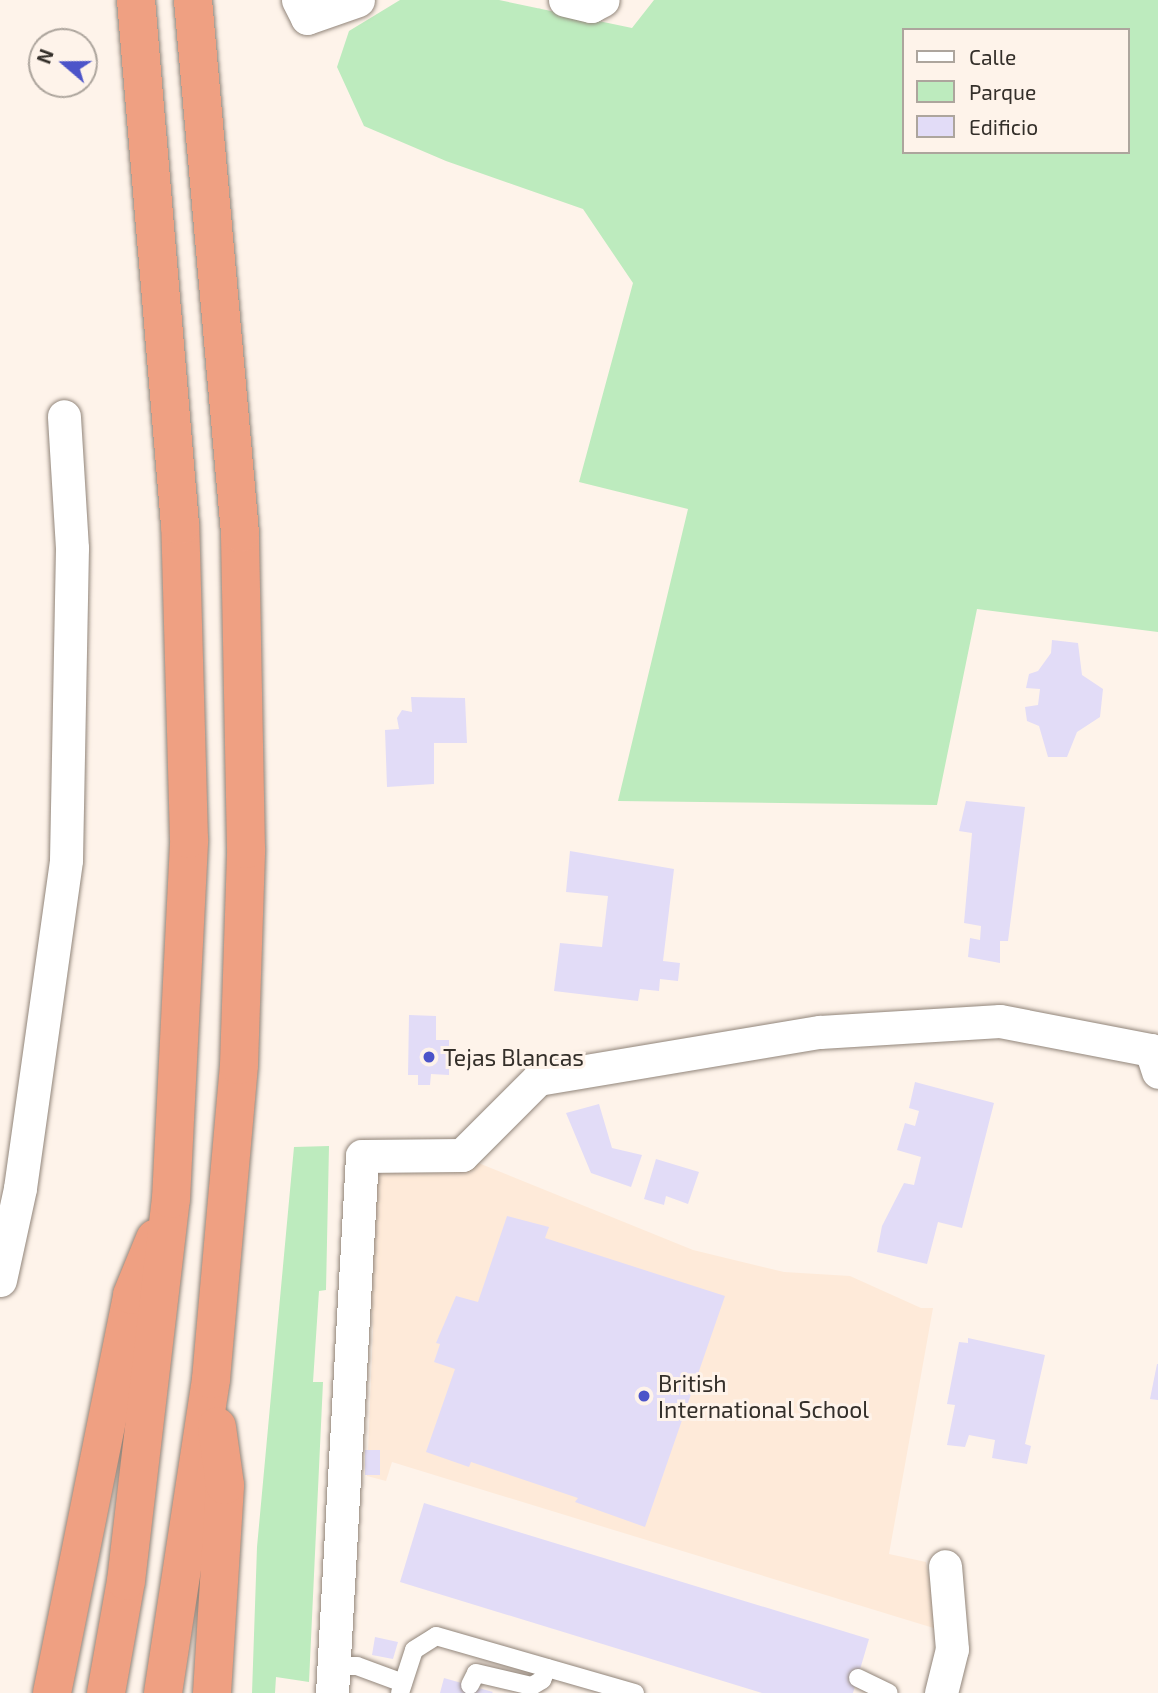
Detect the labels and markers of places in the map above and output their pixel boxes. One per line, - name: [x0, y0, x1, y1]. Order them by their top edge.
- place label: Tejas Blancas: [443, 1043, 584, 1071]
- marker: Tejas Blancas: [421, 1049, 437, 1065]
- place label: British International School: [658, 1369, 870, 1423]
- marker: British International School: [636, 1388, 652, 1404]

